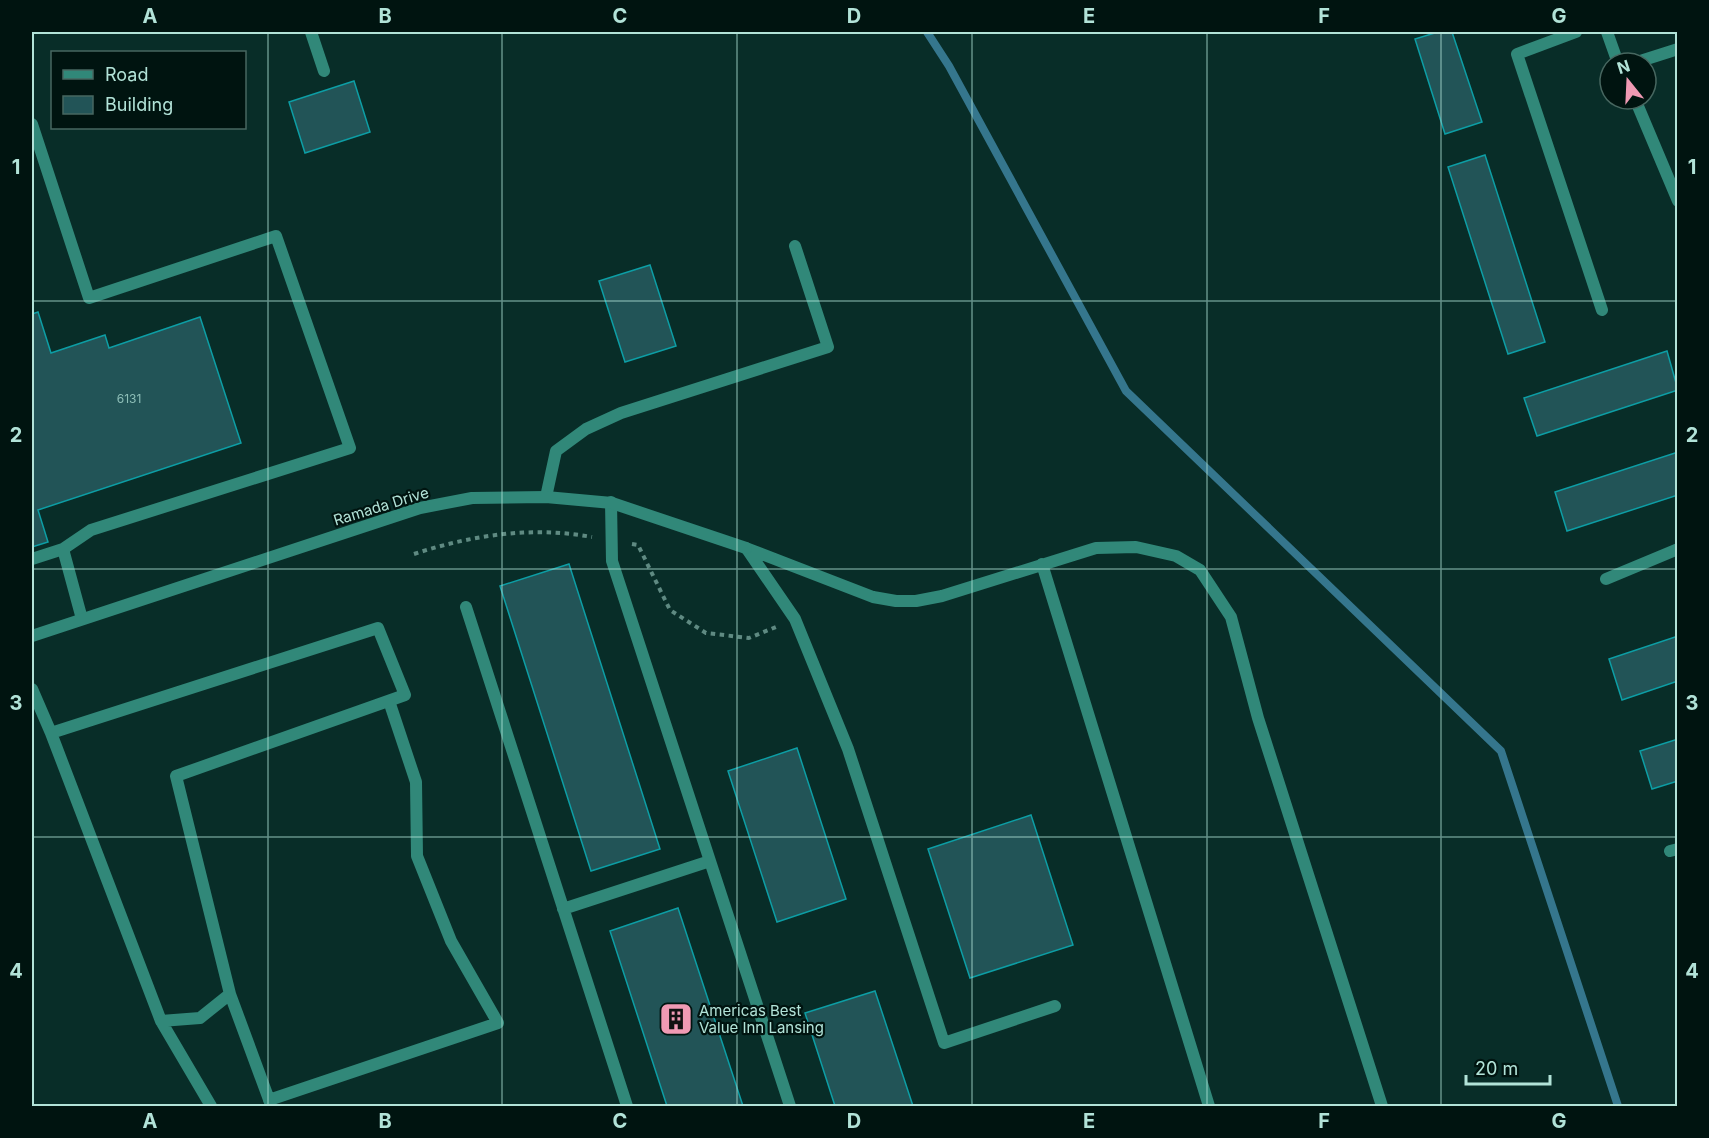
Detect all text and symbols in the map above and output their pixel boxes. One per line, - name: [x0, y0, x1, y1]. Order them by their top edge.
- text: A: [143, 4, 158, 28]
- text: B: [378, 4, 392, 28]
- text: C: [613, 4, 627, 28]
- text: D: [847, 4, 861, 28]
- text: E: [1083, 4, 1095, 28]
- text: F: [1318, 4, 1330, 28]
- text: G: [1551, 4, 1567, 28]
- legend: [51, 51, 246, 129]
- north arrow: [1598, 51, 1658, 111]
- text: N: [1614, 55, 1632, 78]
- text: Road: [105, 64, 148, 85]
- text: Building: [105, 94, 173, 115]
- text: 1: [12, 155, 20, 179]
- text: 1: [1688, 155, 1696, 179]
- house number: 6131: [117, 391, 141, 406]
- text: 2: [10, 423, 22, 447]
- text: 2: [1686, 423, 1698, 447]
- street label: Ramada Drive: [331, 482, 431, 530]
- text: 3: [10, 691, 22, 715]
- text: 3: [1686, 691, 1698, 715]
- text: 4: [9, 959, 23, 983]
- text: 4: [1685, 959, 1699, 983]
- building icon: Americas Best Value Inn Lansing: [658, 1001, 694, 1037]
- place label: Americas Best Value Inn Lansing: [699, 1001, 824, 1037]
- scale bar: [1466, 1048, 1550, 1086]
- text: 20 m: [1475, 1058, 1518, 1079]
- text: A: [143, 1109, 158, 1133]
- text: B: [378, 1109, 392, 1133]
- text: C: [613, 1109, 627, 1133]
- text: D: [847, 1109, 861, 1133]
- text: E: [1083, 1109, 1095, 1133]
- text: F: [1318, 1109, 1330, 1133]
- text: G: [1551, 1109, 1567, 1133]

